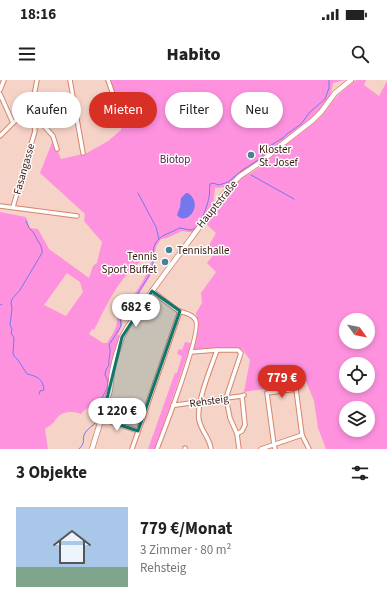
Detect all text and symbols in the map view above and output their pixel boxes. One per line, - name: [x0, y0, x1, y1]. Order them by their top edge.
- text: 18:16: [20, 4, 56, 25]
- text: Habito: [167, 42, 220, 67]
- icon: menu: [16, 43, 38, 65]
- icon: search: [349, 43, 371, 65]
- chip: Kaufen: [12, 92, 81, 128]
- chip: Mieten: [89, 92, 157, 128]
- chip: Filter: [165, 92, 223, 128]
- chip: Neu: [231, 92, 283, 128]
- street label: Fasangasse: [10, 141, 39, 196]
- place label: Kloster St. Josef: [259, 142, 299, 170]
- marker: Kloster St. Josef: [246, 150, 256, 160]
- park label: Biotop: [160, 152, 190, 167]
- street label: Hauptstraße: [193, 177, 241, 231]
- place label: Tennishalle: [177, 243, 230, 258]
- marker: Tennishalle: [164, 245, 174, 255]
- place label: Tennis Sport Buffet: [102, 249, 157, 277]
- marker: Tennis Sport Buffet: [160, 257, 170, 267]
- pin: 682 €: [108, 294, 164, 328]
- text: 682 €: [121, 298, 151, 316]
- north arrow: [339, 313, 375, 349]
- map controls: [339, 313, 375, 437]
- button: locate: [339, 357, 375, 393]
- pin: 779 €: [254, 365, 310, 399]
- text: 779 €: [267, 369, 297, 387]
- street label: Rehsteig: [189, 391, 230, 411]
- pin: 1 220 €: [80, 398, 154, 432]
- button: layers: [339, 401, 375, 437]
- text: 1 220 €: [97, 402, 137, 420]
- text: 3 Objekte: [16, 461, 87, 485]
- icon: filters: [349, 462, 371, 484]
- text: 779 €/Monat: [140, 517, 232, 541]
- icon: home: [48, 523, 96, 571]
- text: 3 Zimmer · 80 m²: [140, 541, 231, 559]
- text: Rehsteig: [140, 559, 186, 577]

